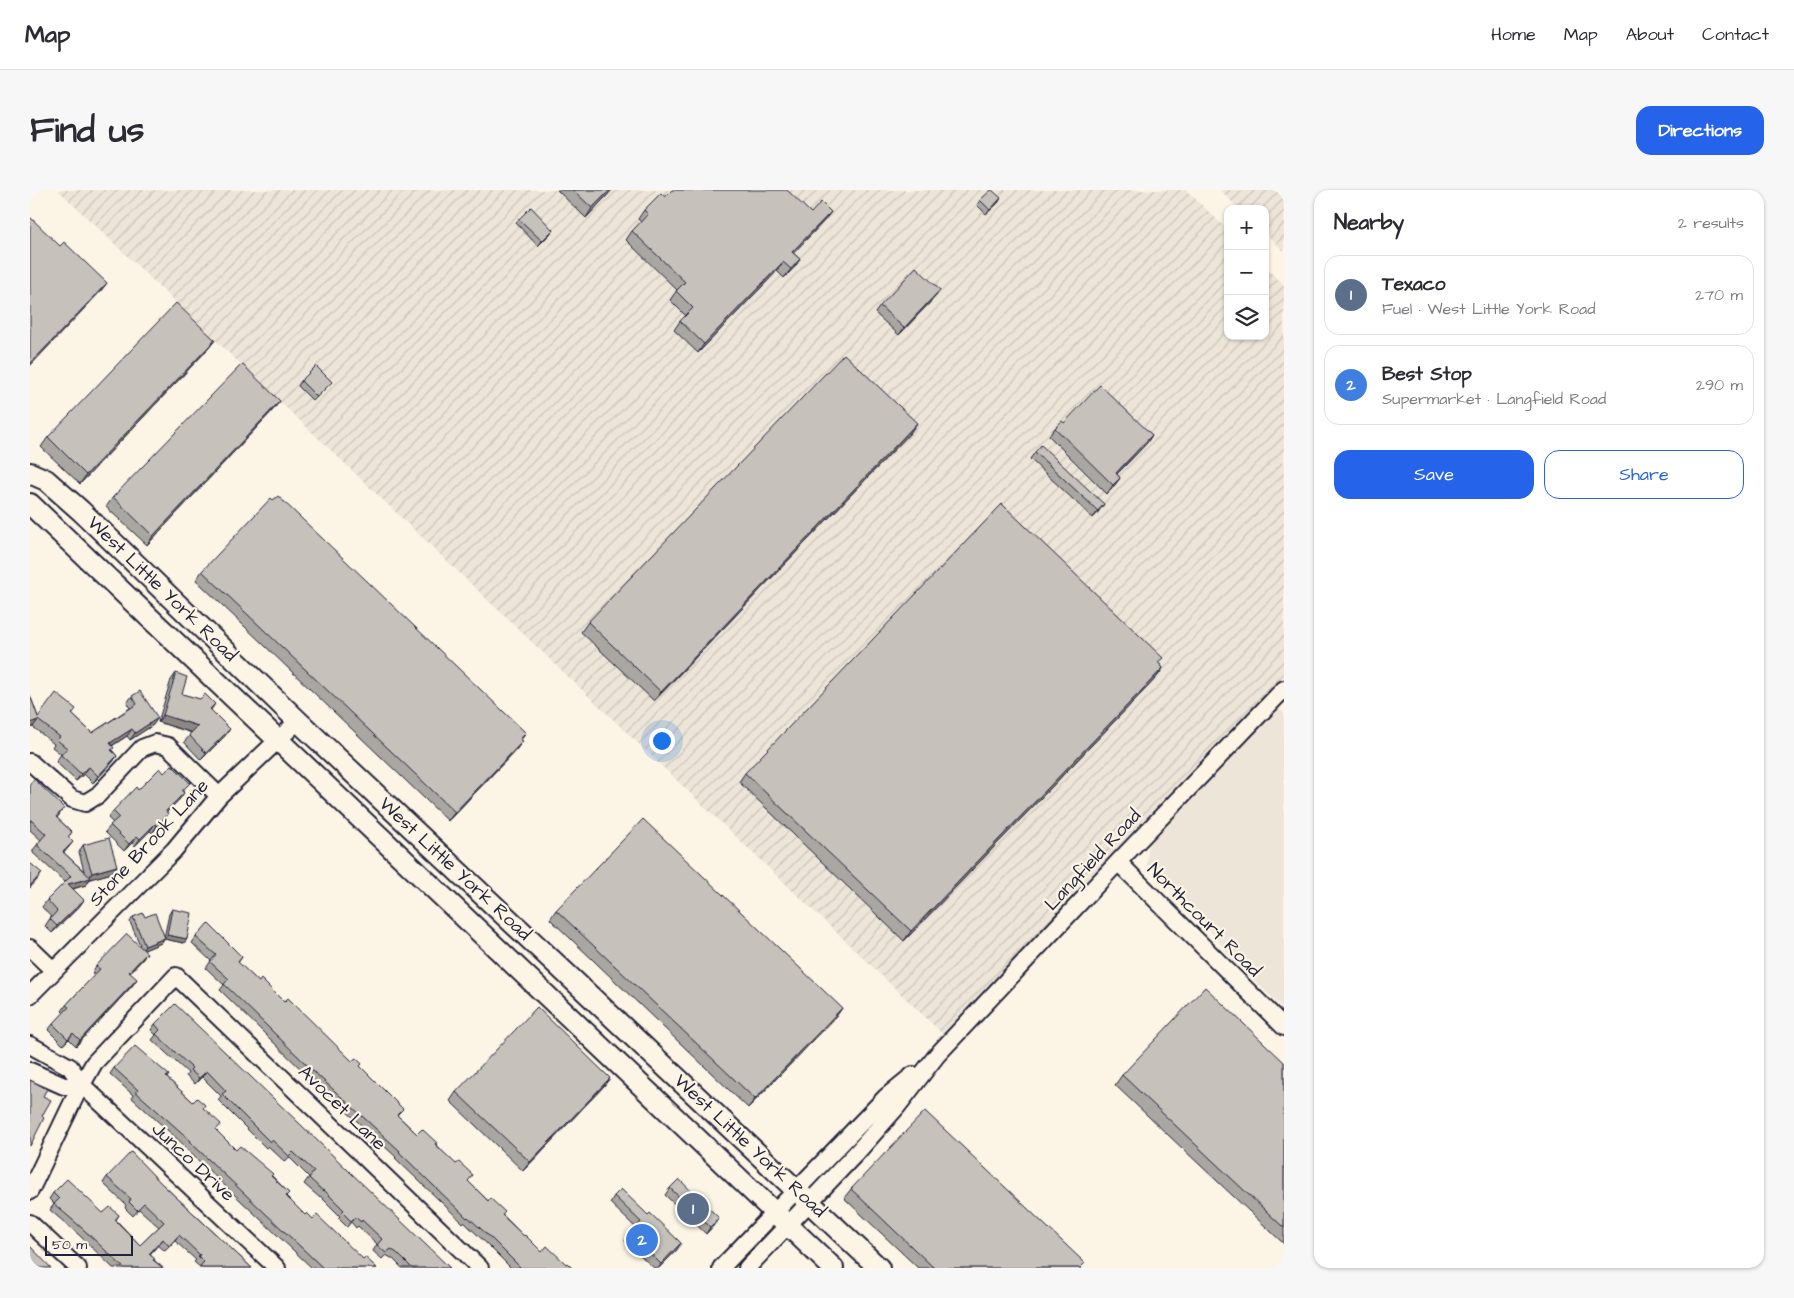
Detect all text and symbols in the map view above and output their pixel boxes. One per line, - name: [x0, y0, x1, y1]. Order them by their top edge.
- text: Map: [25, 18, 70, 52]
- text: Home: [1491, 22, 1536, 47]
- text: Map: [1564, 22, 1598, 47]
- text: About: [1626, 22, 1674, 47]
- text: Contact: [1702, 22, 1769, 47]
- text: Find us: [30, 106, 144, 155]
- button: Directions: [1636, 106, 1764, 155]
- map controls: [1224, 205, 1269, 340]
- button: +: [1224, 205, 1269, 250]
- text: Nearby: [1334, 208, 1404, 237]
- text: 2 results: [1678, 212, 1744, 234]
- button: −: [1224, 250, 1269, 295]
- text: Texaco: [1382, 271, 1445, 298]
- text: 1: [1350, 284, 1352, 306]
- text: 270 m: [1695, 284, 1743, 306]
- button: layers: [1224, 295, 1269, 340]
- text: Fuel · West Little York Road: [1382, 298, 1595, 320]
- text: Best Stop: [1382, 361, 1472, 388]
- text: 2: [1346, 374, 1356, 396]
- text: 290 m: [1696, 374, 1743, 396]
- text: Supermarket · Langfield Road: [1382, 388, 1606, 410]
- button: Save: [1334, 450, 1534, 499]
- button: Share: [1544, 450, 1744, 499]
- street label: West Little York Road: [81, 510, 243, 668]
- your location: [649, 728, 675, 754]
- street label: Stone Brook Lane: [83, 773, 215, 913]
- street label: West Little York Road: [373, 791, 537, 947]
- street label: Langfield Road: [1039, 803, 1148, 918]
- street label: Northcourt Road: [1141, 857, 1267, 983]
- street label: Avocet Lane: [292, 1059, 392, 1157]
- street label: West Little York Road: [668, 1068, 832, 1224]
- street label: Junco Drive: [145, 1116, 241, 1208]
- pin: 1: [677, 1190, 709, 1228]
- pin: 2: [626, 1221, 658, 1259]
- scale bar: [45, 1233, 132, 1256]
- text: 50 m: [52, 1235, 87, 1255]

